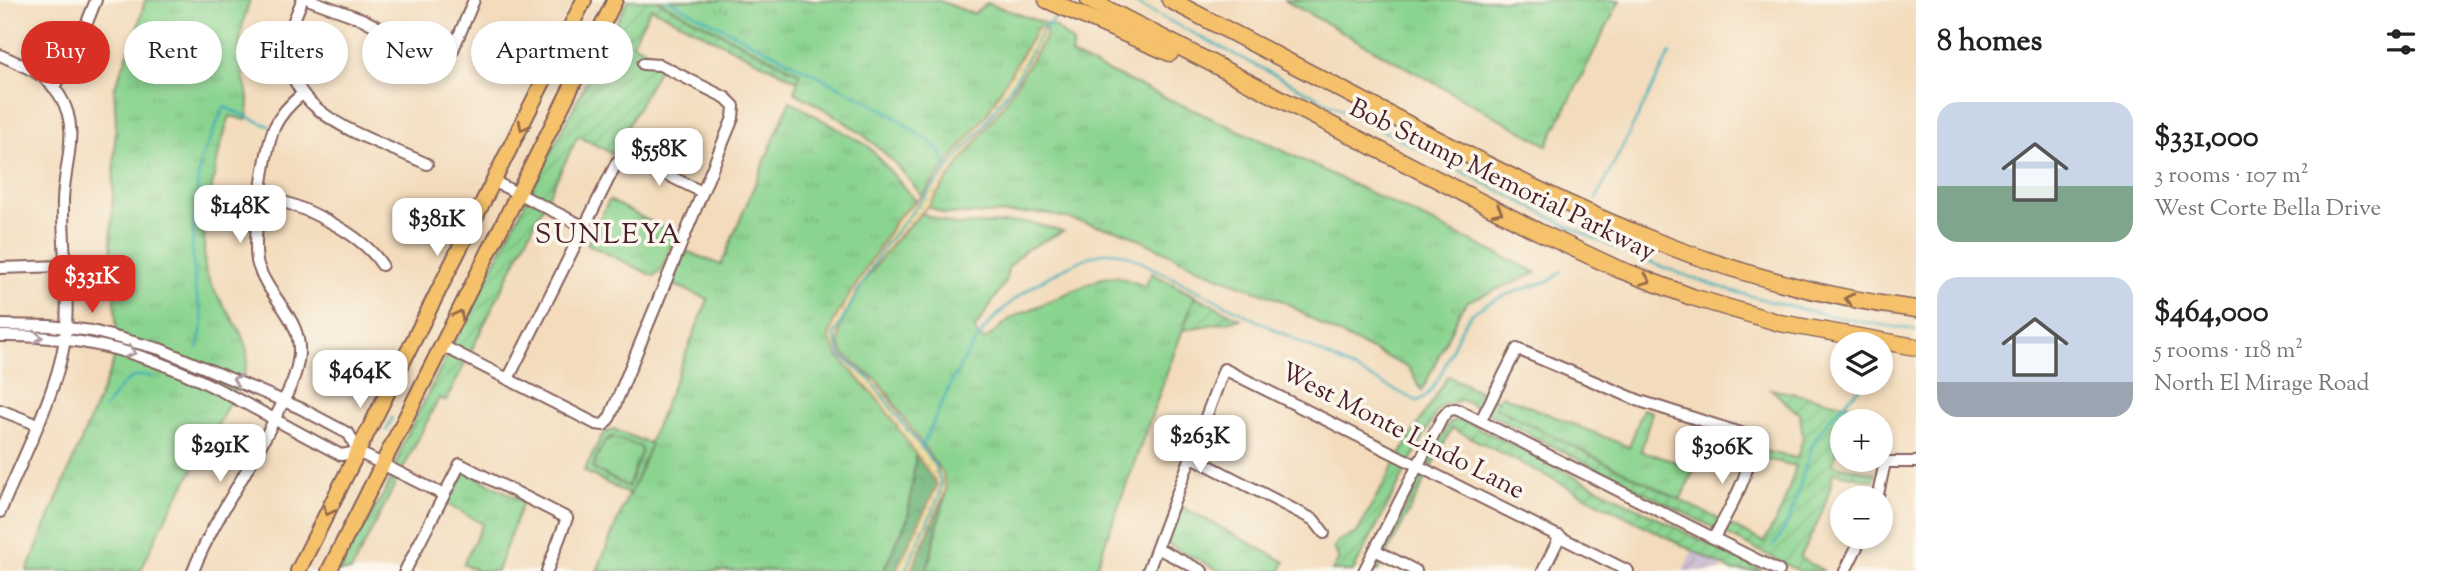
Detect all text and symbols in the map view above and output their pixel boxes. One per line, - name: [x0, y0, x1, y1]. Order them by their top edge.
- chip: Buy: [21, 21, 110, 84]
- chip: Rent: [124, 21, 222, 84]
- chip: Filters: [236, 21, 348, 84]
- chip: New: [362, 21, 457, 84]
- chip: Apartment: [471, 21, 633, 84]
- text: 8 homes: [1937, 21, 2042, 64]
- icon: filters: [2382, 23, 2420, 61]
- street label: Bob Stump Memorial Parkway: [1342, 91, 1662, 271]
- text: $331,000: [2154, 117, 2259, 160]
- one-way arrow: [517, 119, 531, 131]
- pin: $558K: [610, 128, 708, 188]
- icon: home: [1993, 130, 2077, 214]
- text: $558K: [631, 134, 687, 167]
- text: 3 rooms · 107 m²: [2154, 160, 2309, 193]
- pin: $148K: [191, 186, 289, 245]
- text: $148K: [210, 191, 270, 224]
- text: West Corte Bella Drive: [2154, 193, 2381, 226]
- pin: $381K: [388, 198, 486, 258]
- one-way arrow: [1491, 202, 1503, 216]
- text: $381K: [408, 204, 466, 237]
- district label: SUNLEYA: [535, 216, 683, 256]
- pin: $331K: [43, 256, 141, 315]
- text: $331K: [64, 261, 120, 294]
- one-way arrow: [1640, 272, 1652, 286]
- one-way arrow: [1843, 292, 1855, 307]
- text: $464,000: [2154, 292, 2269, 335]
- icon: home: [1993, 305, 2077, 389]
- one-way arrow: [450, 310, 464, 322]
- one-way arrow: [33, 329, 44, 344]
- map controls: [1830, 332, 1893, 549]
- button: layers: [1830, 332, 1893, 395]
- text: 5 rooms · 118 m²: [2154, 335, 2303, 368]
- one-way arrow: [125, 344, 137, 359]
- pin: $464K: [311, 350, 409, 410]
- street label: West Monte Lindo Lane: [1273, 354, 1531, 510]
- text: $464K: [329, 356, 391, 389]
- text: North El Mirage Road: [2154, 368, 2370, 401]
- one-way arrow: [232, 375, 244, 389]
- button: +: [1830, 409, 1893, 472]
- pin: $263K: [1151, 416, 1249, 475]
- text: $263K: [1170, 421, 1230, 454]
- pin: $291K: [171, 424, 269, 484]
- pin: $306K: [1673, 426, 1771, 486]
- text: $291K: [191, 430, 249, 463]
- text: $306K: [1691, 432, 1753, 465]
- button: −: [1830, 486, 1893, 549]
- one-way arrow: [323, 504, 337, 516]

